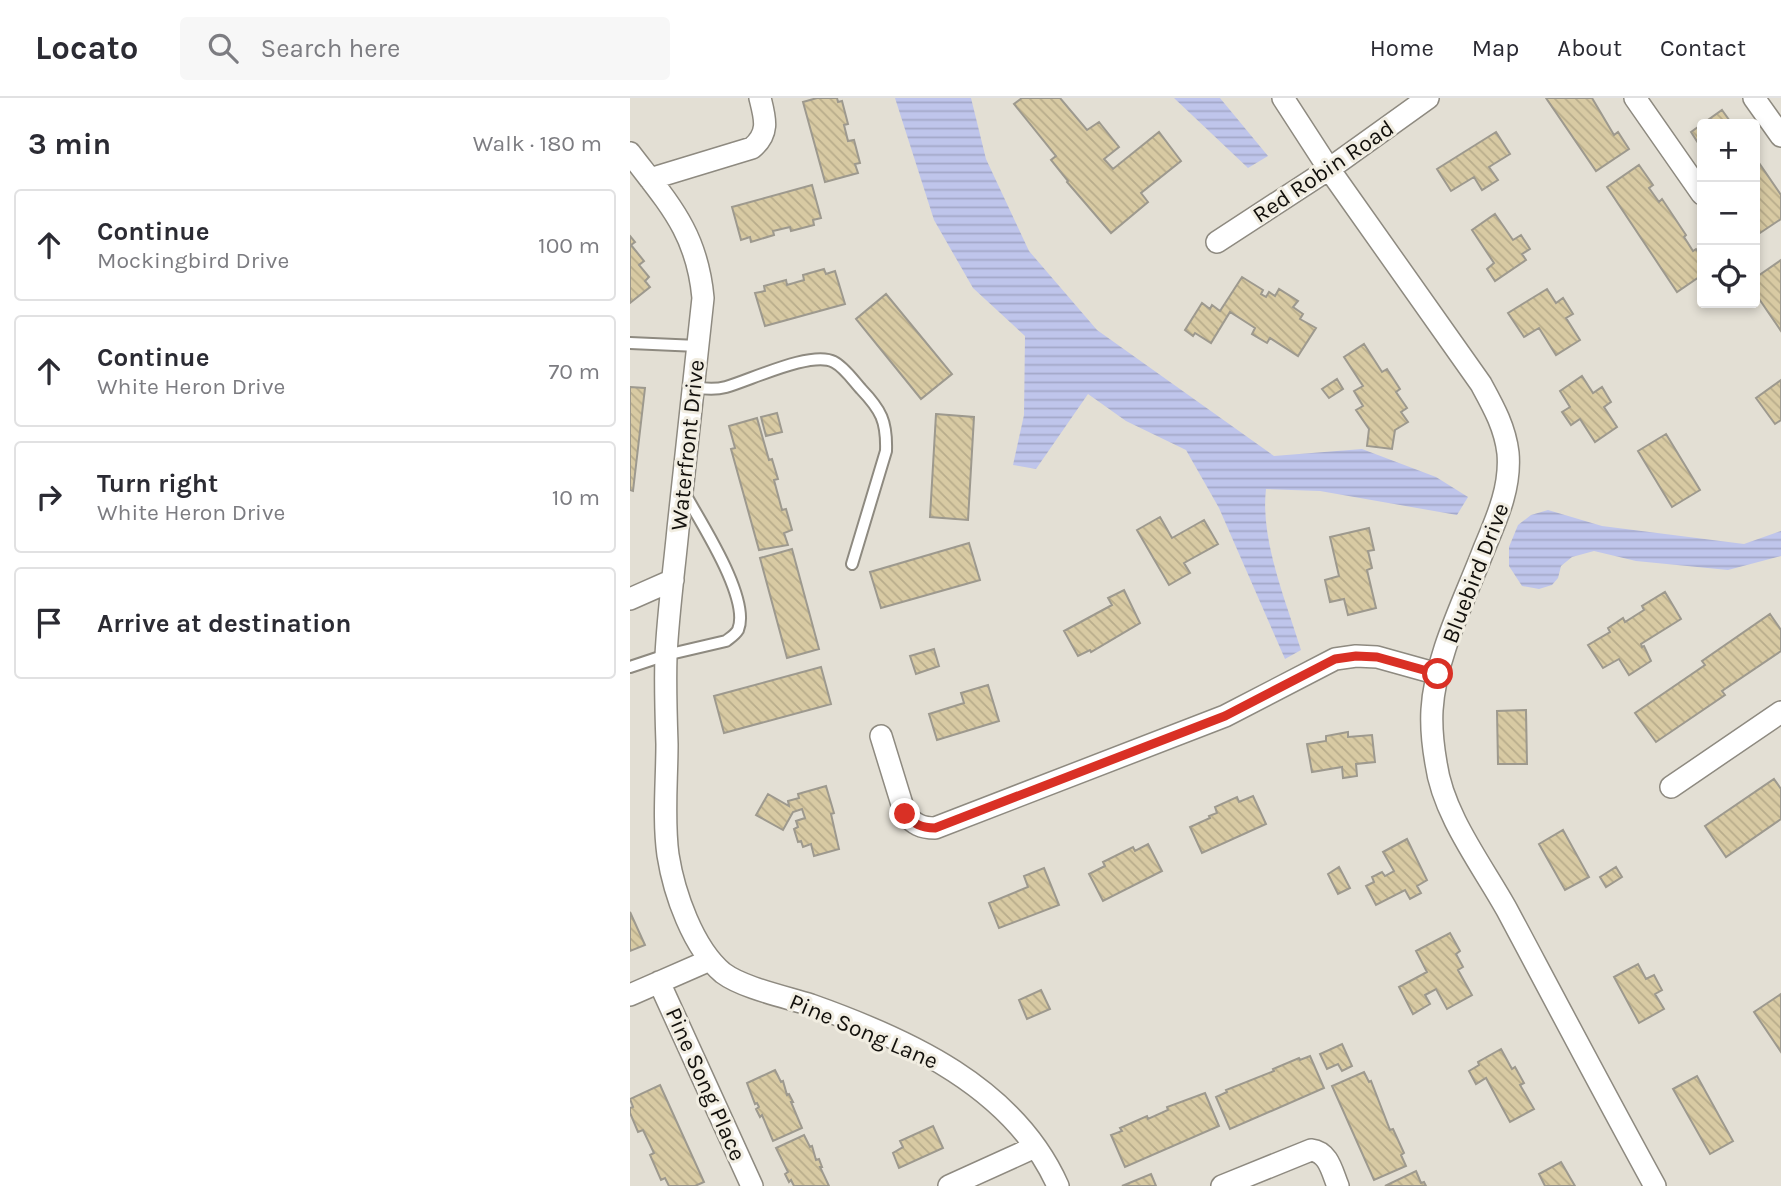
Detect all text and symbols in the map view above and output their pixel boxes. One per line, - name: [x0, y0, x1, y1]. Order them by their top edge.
- search box: [180, 17, 670, 80]
- text: Locato: [35, 29, 138, 67]
- icon: search: [204, 29, 242, 67]
- text: Search here: [260, 33, 400, 64]
- text: Home: [1370, 34, 1434, 62]
- text: Map: [1472, 34, 1519, 62]
- text: About: [1557, 34, 1622, 62]
- text: Contact: [1660, 34, 1746, 62]
- street label: Red Robin Road: [1248, 114, 1399, 229]
- map controls: [1697, 119, 1760, 308]
- button: +: [1697, 119, 1760, 182]
- text: 3 min: [28, 126, 111, 162]
- text: Walk · 180 m: [473, 130, 602, 157]
- button: −: [1697, 182, 1760, 245]
- text: Continue: [97, 216, 209, 247]
- icon: ahead: [30, 226, 68, 264]
- text: 100 m: [538, 232, 600, 259]
- button: locate: [1697, 245, 1760, 308]
- text: Mockingbird Drive: [97, 247, 289, 274]
- text: Continue: [97, 342, 209, 373]
- icon: ahead: [30, 352, 68, 390]
- text: 70 m: [549, 358, 600, 385]
- street label: Waterfront Drive: [665, 358, 710, 532]
- text: White Heron Drive: [97, 373, 285, 400]
- text: Turn right: [97, 468, 218, 499]
- icon: right: [30, 478, 68, 516]
- text: 10 m: [552, 484, 600, 511]
- text: White Heron Drive: [97, 499, 285, 526]
- street label: Bluebird Drive: [1436, 499, 1515, 647]
- icon: arrive: [30, 604, 68, 642]
- text: Arrive at destination: [97, 608, 351, 639]
- route start: [1422, 658, 1453, 689]
- route end: [889, 798, 920, 829]
- street label: Pine Song Lane: [786, 988, 942, 1075]
- street label: Pine Song Place: [660, 1003, 751, 1165]

